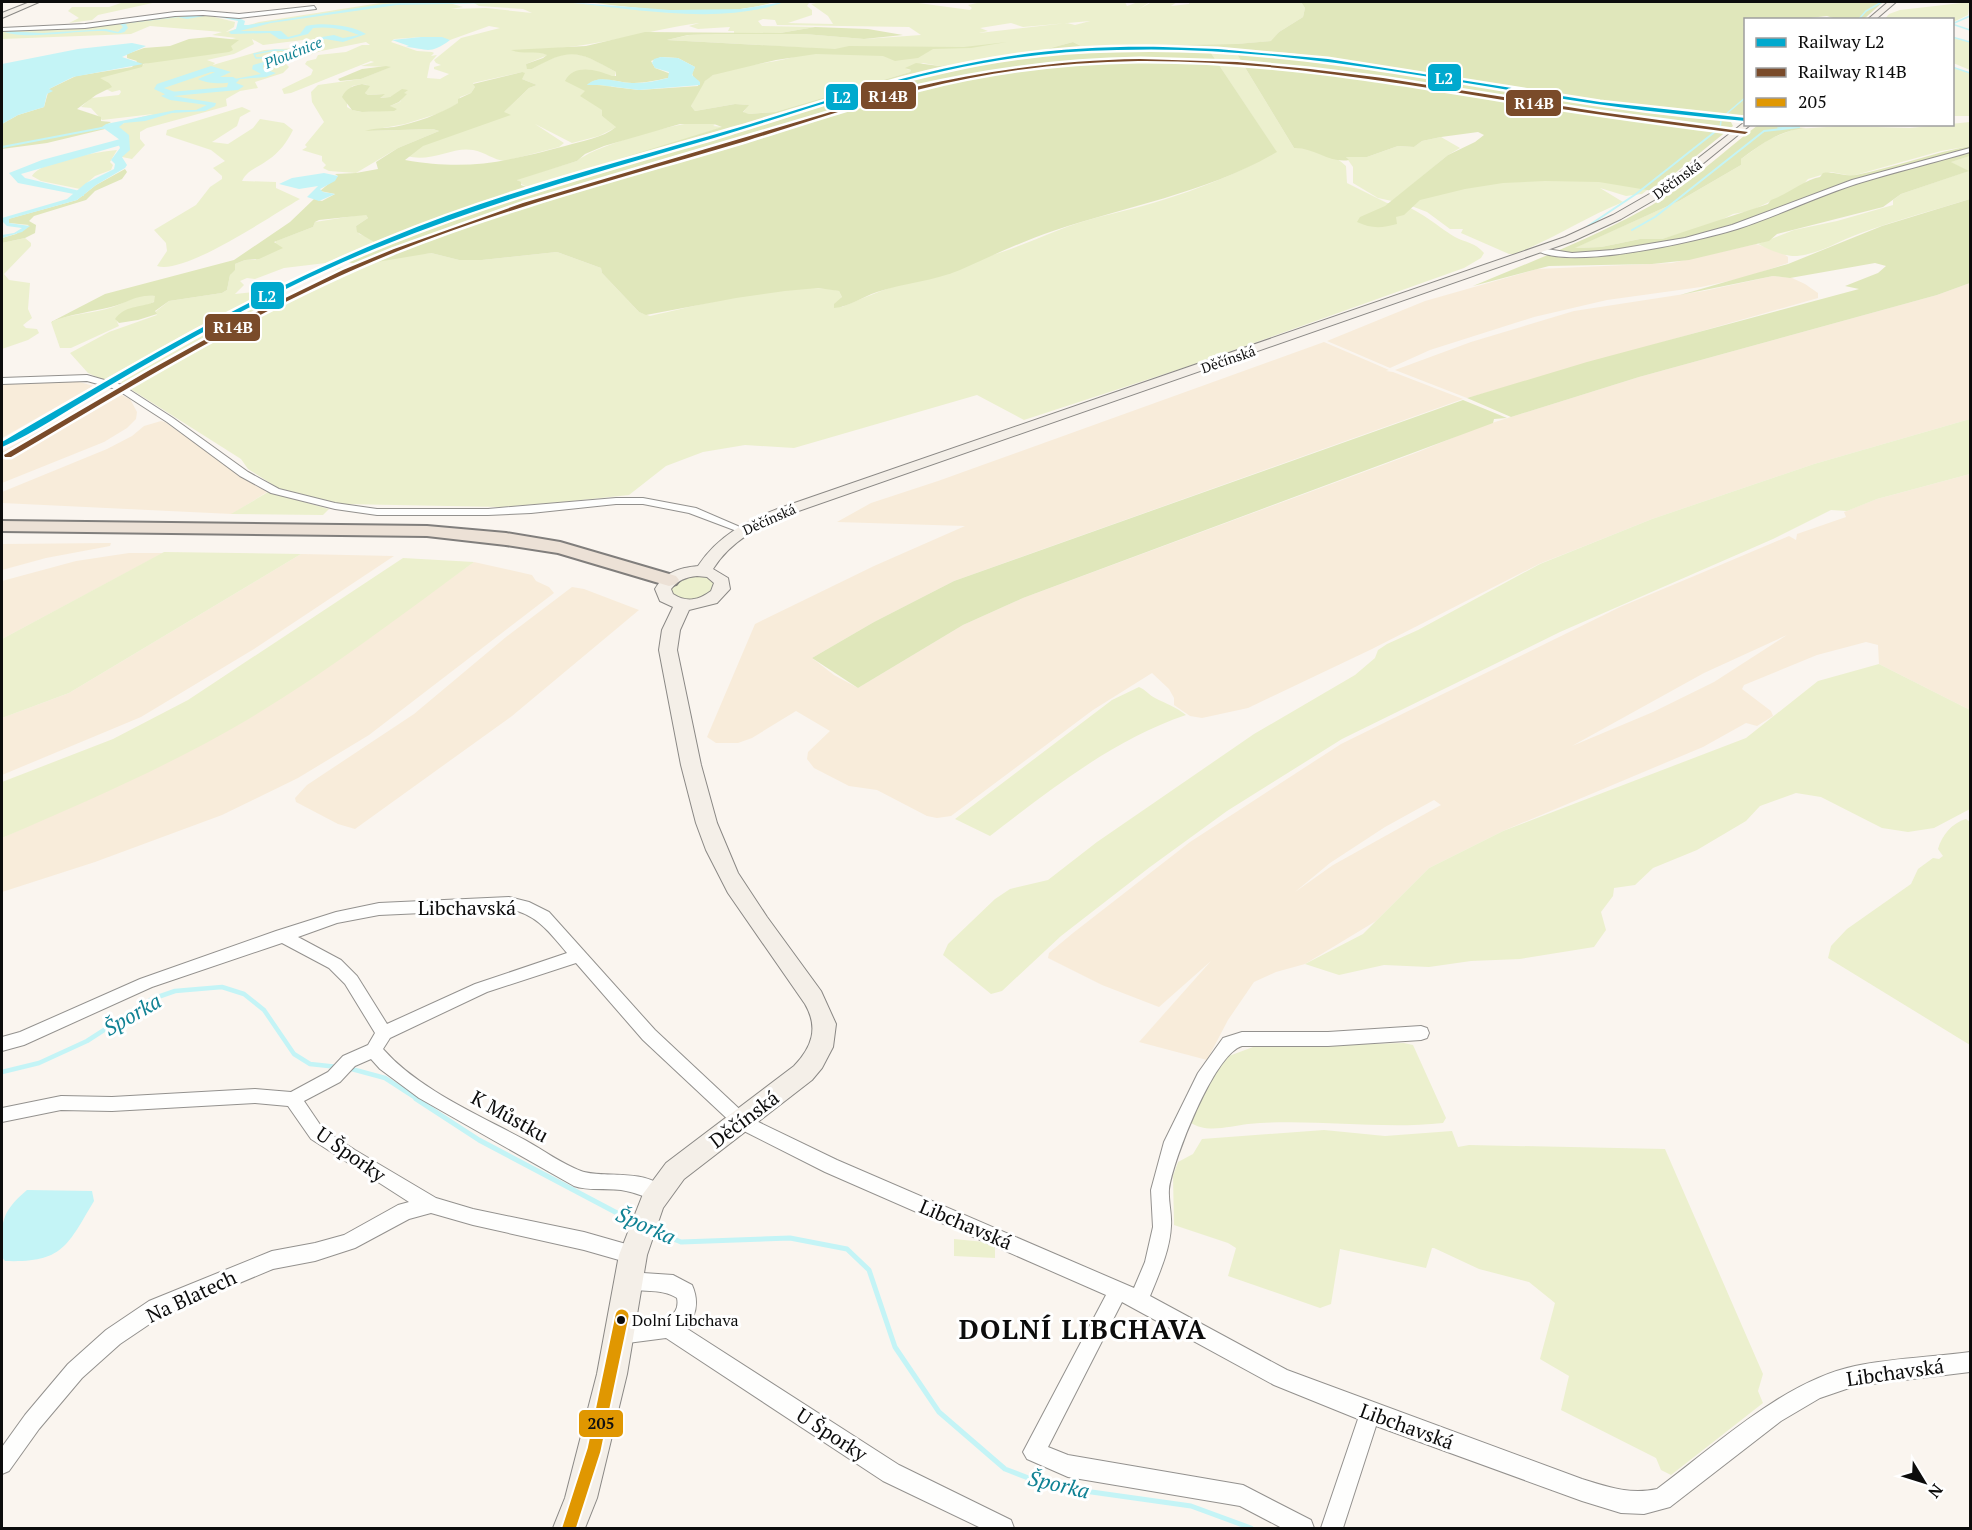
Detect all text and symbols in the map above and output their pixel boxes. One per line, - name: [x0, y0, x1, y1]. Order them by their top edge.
- legend: [1744, 18, 1954, 126]
- text: Railway L2: [1798, 29, 1885, 53]
- water label: Ploučnice: [260, 31, 325, 73]
- text: Railway R14B: [1798, 59, 1907, 83]
- line badge: L2: [1427, 63, 1462, 92]
- text: L2: [1435, 67, 1453, 89]
- line badge: R14B: [860, 81, 917, 110]
- line badge: L2: [825, 83, 859, 111]
- text: R14B: [868, 85, 908, 107]
- text: L2: [833, 86, 851, 108]
- line badge: R14B: [1505, 89, 1562, 117]
- text: 205: [1798, 89, 1827, 113]
- text: R14B: [1514, 92, 1554, 114]
- street label: Děčínská: [1649, 155, 1705, 203]
- line badge: L2: [250, 281, 285, 310]
- text: L2: [258, 285, 276, 307]
- line badge: R14B: [204, 313, 261, 342]
- text: R14B: [213, 316, 253, 338]
- street label: Děčínská: [1198, 341, 1258, 377]
- street label: Děčínská: [739, 499, 799, 539]
- street label: Libchavská: [418, 894, 516, 921]
- water label: Šporka: [98, 986, 166, 1042]
- street label: K Můstku: [467, 1084, 553, 1148]
- street label: Děčínská: [704, 1084, 784, 1154]
- street label: U Šporky: [311, 1120, 392, 1188]
- street label: Libchavská: [915, 1192, 1017, 1256]
- water label: Šporka: [612, 1200, 680, 1250]
- street label: Na Blatech: [142, 1263, 241, 1329]
- place label: Dolní Libchava: [632, 1309, 739, 1331]
- district label: DOLNÍ LIBCHAVA: [959, 1311, 1207, 1347]
- marker: Dolní Libchava: [615, 1314, 627, 1326]
- street label: Libchavská: [1844, 1352, 1946, 1392]
- street label: Libchavská: [1356, 1397, 1458, 1455]
- street label: U Šporky: [791, 1401, 873, 1467]
- line badge: 205: [578, 1409, 624, 1438]
- text: 205: [587, 1412, 615, 1434]
- north arrow: [1894, 1452, 1954, 1512]
- water label: Šporka: [1025, 1463, 1093, 1505]
- text: N: [1923, 1480, 1948, 1503]

